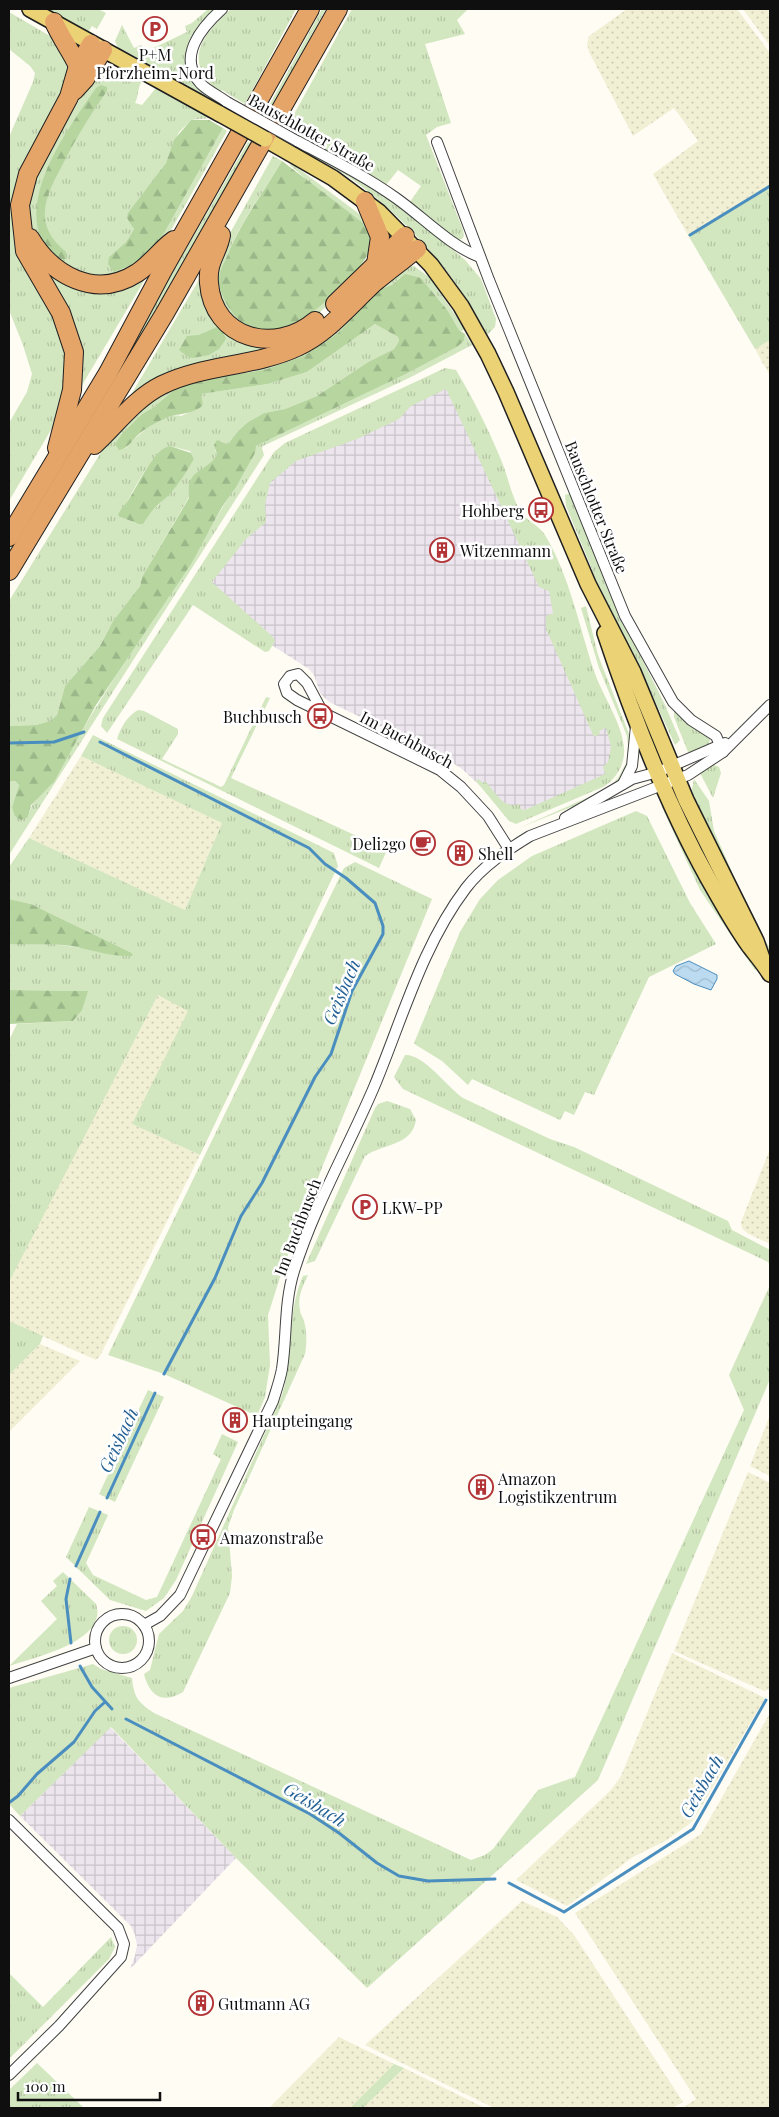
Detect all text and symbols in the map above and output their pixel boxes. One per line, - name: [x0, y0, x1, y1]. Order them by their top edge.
- parking icon: P+M Pforzheim-Nord: [142, 16, 168, 42]
- place label: P+M Pforzheim-Nord: [96, 44, 214, 83]
- street label: Bauschlotter Straße: [245, 89, 379, 175]
- street label: Bauschlotter Straße: [561, 438, 633, 576]
- bus stop icon: Hohberg: [528, 497, 554, 523]
- place label: Hohberg: [461, 500, 525, 521]
- building icon: Witzenmann: [429, 537, 455, 563]
- place label: Witzenmann: [459, 540, 551, 561]
- bus stop icon: Buchbusch: [307, 703, 333, 729]
- place label: Buchbusch: [223, 706, 303, 727]
- street label: Im Buchbusch: [357, 706, 458, 773]
- cafe icon: Deli2go: [410, 830, 436, 856]
- place label: Deli2go: [352, 833, 406, 854]
- building icon: Shell: [447, 840, 473, 866]
- place label: Shell: [478, 843, 514, 864]
- water label: Geisbach: [317, 956, 365, 1028]
- street label: Im Buchbusch: [269, 1175, 325, 1279]
- parking icon: LKW-PP: [352, 1194, 378, 1220]
- place label: LKW-PP: [382, 1197, 443, 1218]
- water label: Geisbach: [93, 1404, 143, 1476]
- building icon: Haupteingang: [222, 1407, 248, 1433]
- place label: Haupteingang: [252, 1410, 353, 1431]
- place label: Amazon Logistikzentrum: [497, 1468, 617, 1507]
- building icon: Amazon Logistikzentrum: [468, 1474, 494, 1500]
- bus stop icon: Amazonstraße: [190, 1524, 216, 1550]
- place label: Amazonstraße: [219, 1527, 324, 1548]
- water label: Geisbach: [673, 1750, 729, 1822]
- water label: Geisbach: [279, 1776, 351, 1832]
- building icon: Gutmann AG: [188, 1990, 214, 2016]
- place label: Gutmann AG: [218, 1993, 310, 2014]
- scale bar: [18, 2070, 160, 2102]
- text: 100 m: [25, 2076, 66, 2096]

